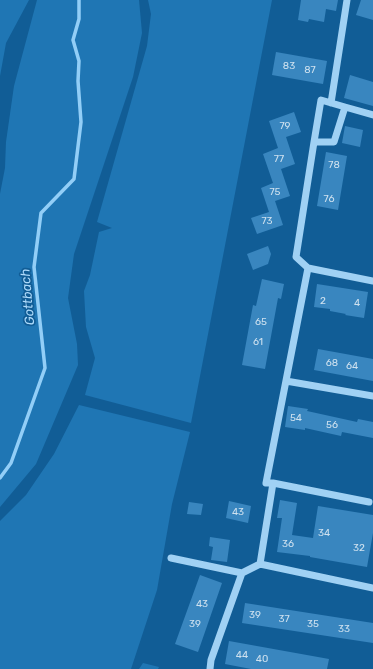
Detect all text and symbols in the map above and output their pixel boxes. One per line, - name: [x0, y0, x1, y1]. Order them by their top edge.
- house number: 83: [283, 60, 295, 72]
- house number: 87: [304, 64, 316, 76]
- house number: 79: [279, 120, 291, 132]
- house number: 77: [274, 153, 284, 165]
- house number: 78: [328, 159, 340, 171]
- house number: 75: [269, 186, 281, 198]
- house number: 76: [324, 193, 334, 205]
- house number: 73: [261, 215, 273, 227]
- water label: Gottbach: [18, 268, 38, 326]
- house number: 2: [320, 295, 326, 307]
- house number: 4: [354, 297, 360, 309]
- house number: 65: [255, 316, 267, 328]
- house number: 61: [253, 336, 263, 348]
- house number: 68: [326, 357, 338, 369]
- house number: 64: [346, 360, 358, 372]
- house number: 54: [290, 412, 302, 424]
- house number: 56: [326, 419, 338, 431]
- house number: 43: [232, 506, 244, 518]
- house number: 34: [318, 527, 330, 539]
- house number: 36: [282, 538, 294, 550]
- house number: 32: [353, 542, 365, 554]
- house number: 43: [196, 598, 208, 610]
- house number: 39: [249, 609, 261, 621]
- house number: 37: [278, 613, 290, 625]
- house number: 39: [189, 618, 201, 630]
- house number: 35: [307, 618, 319, 630]
- house number: 33: [338, 623, 350, 635]
- house number: 44: [236, 649, 248, 661]
- house number: 40: [256, 653, 268, 665]

